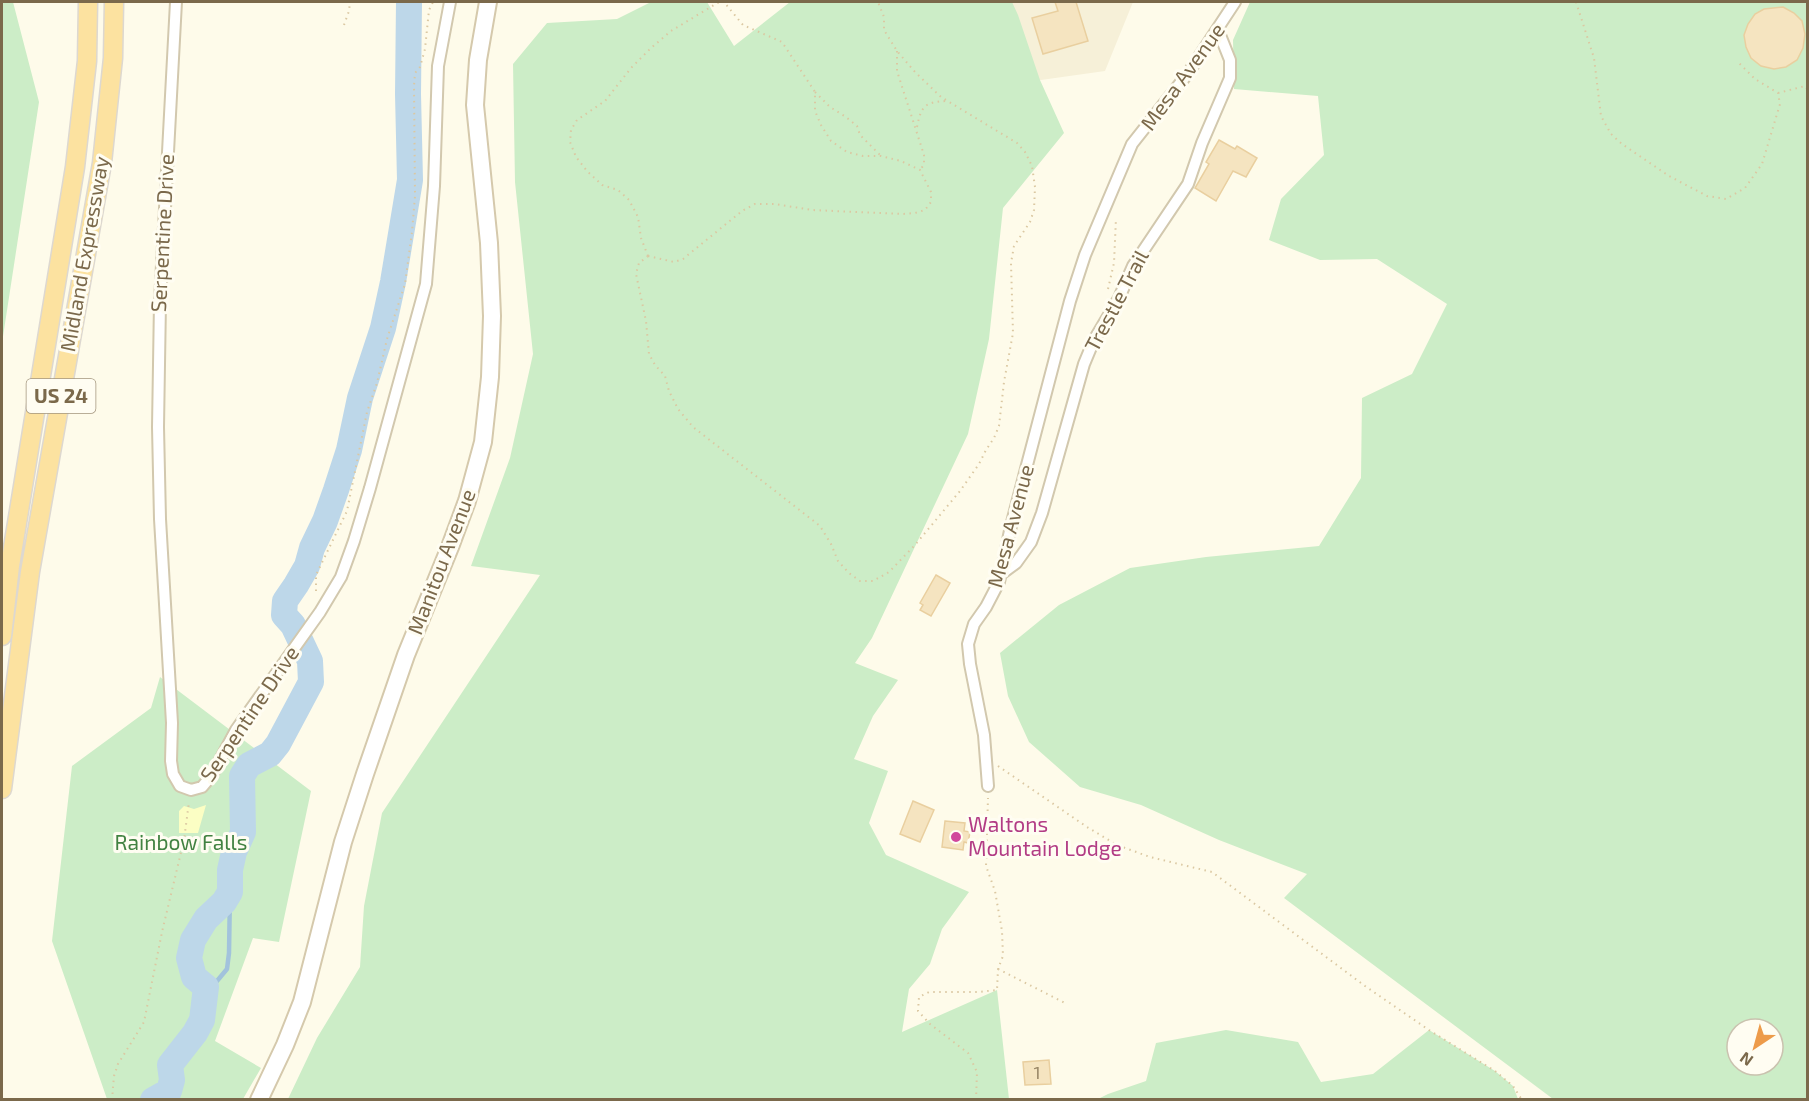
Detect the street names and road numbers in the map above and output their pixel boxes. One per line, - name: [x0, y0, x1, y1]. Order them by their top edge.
- street label: Mesa Avenue: [1135, 18, 1229, 135]
- street label: Serpentine Drive: [145, 153, 178, 313]
- street label: Midland Expressway: [54, 154, 113, 353]
- street label: Trestle Trail: [1078, 244, 1153, 355]
- road number: US 24: [26, 379, 96, 413]
- street label: Mesa Avenue: [981, 461, 1038, 590]
- street label: Manitou Avenue: [401, 485, 480, 638]
- street label: Serpentine Drive: [194, 641, 303, 786]

